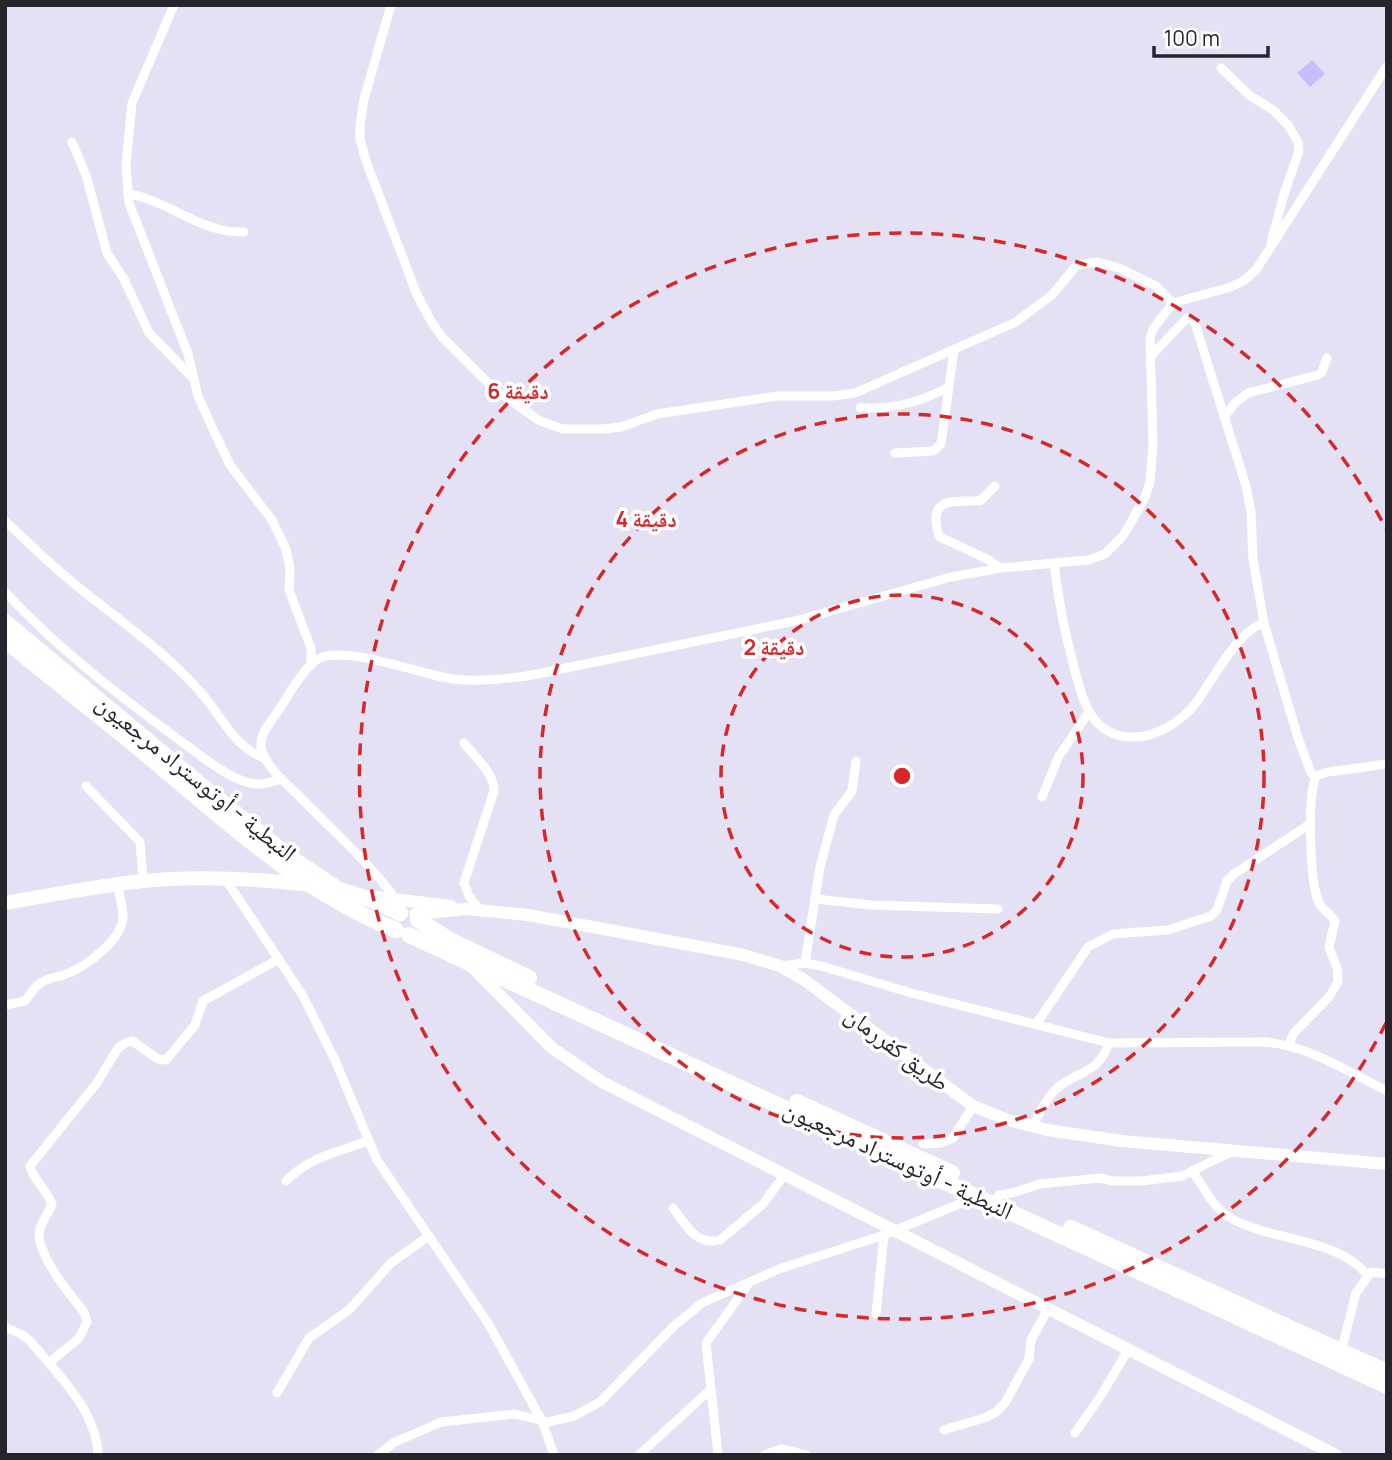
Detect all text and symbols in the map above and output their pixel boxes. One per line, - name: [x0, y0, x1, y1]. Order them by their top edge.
- scale bar: [1154, 14, 1268, 58]
- text: 100 m: [1164, 24, 1220, 52]
- text: 6 دقيقة: [487, 377, 549, 405]
- text: 4 دقيقة: [615, 505, 677, 533]
- text: 2 دقيقة: [744, 633, 804, 661]
- street label: النبطية - أوتوستراد مرجعيون: [89, 685, 304, 868]
- centre of rings: [890, 764, 914, 788]
- street label: طريق كفررمان: [839, 998, 957, 1098]
- street label: النبطية - أوتوستراد مرجعيون: [778, 1091, 1019, 1226]

